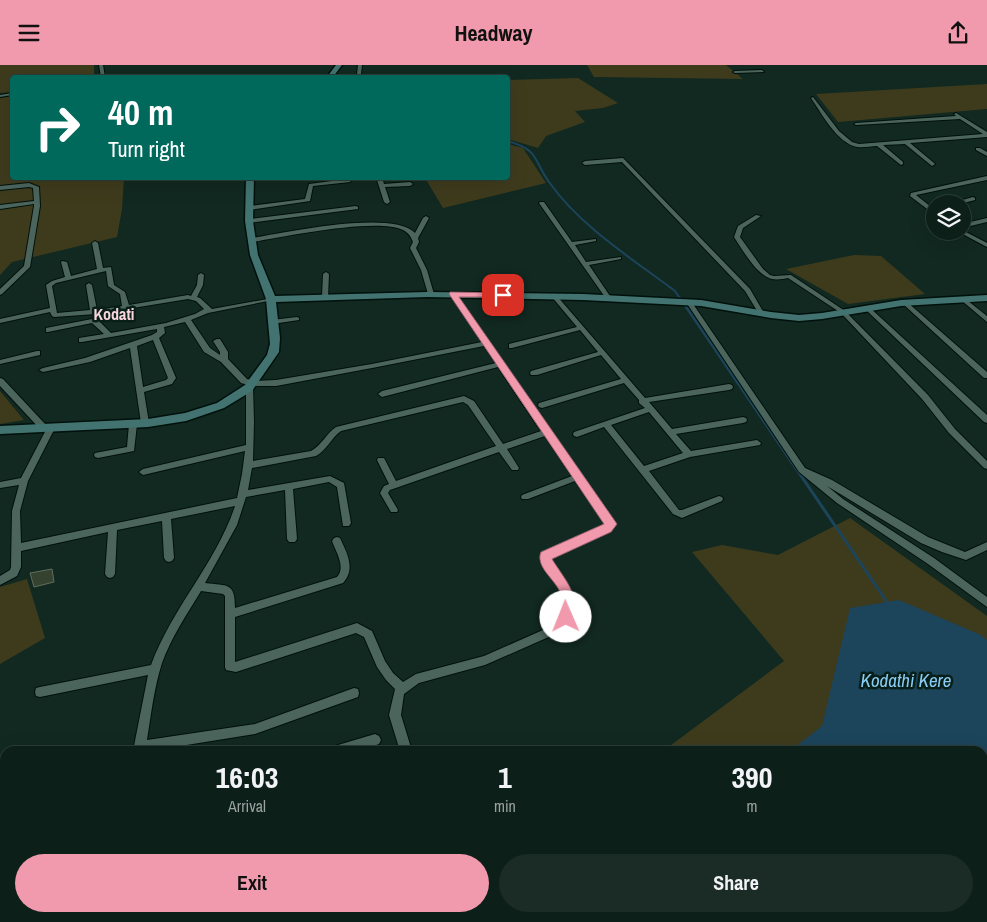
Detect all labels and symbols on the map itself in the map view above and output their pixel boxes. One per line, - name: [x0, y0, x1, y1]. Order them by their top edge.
- pin: [482, 274, 524, 316]
- district label: Kodati: [94, 303, 134, 325]
- position arrow: [539, 590, 591, 642]
- water label: Kodathi Kere: [861, 667, 951, 693]

